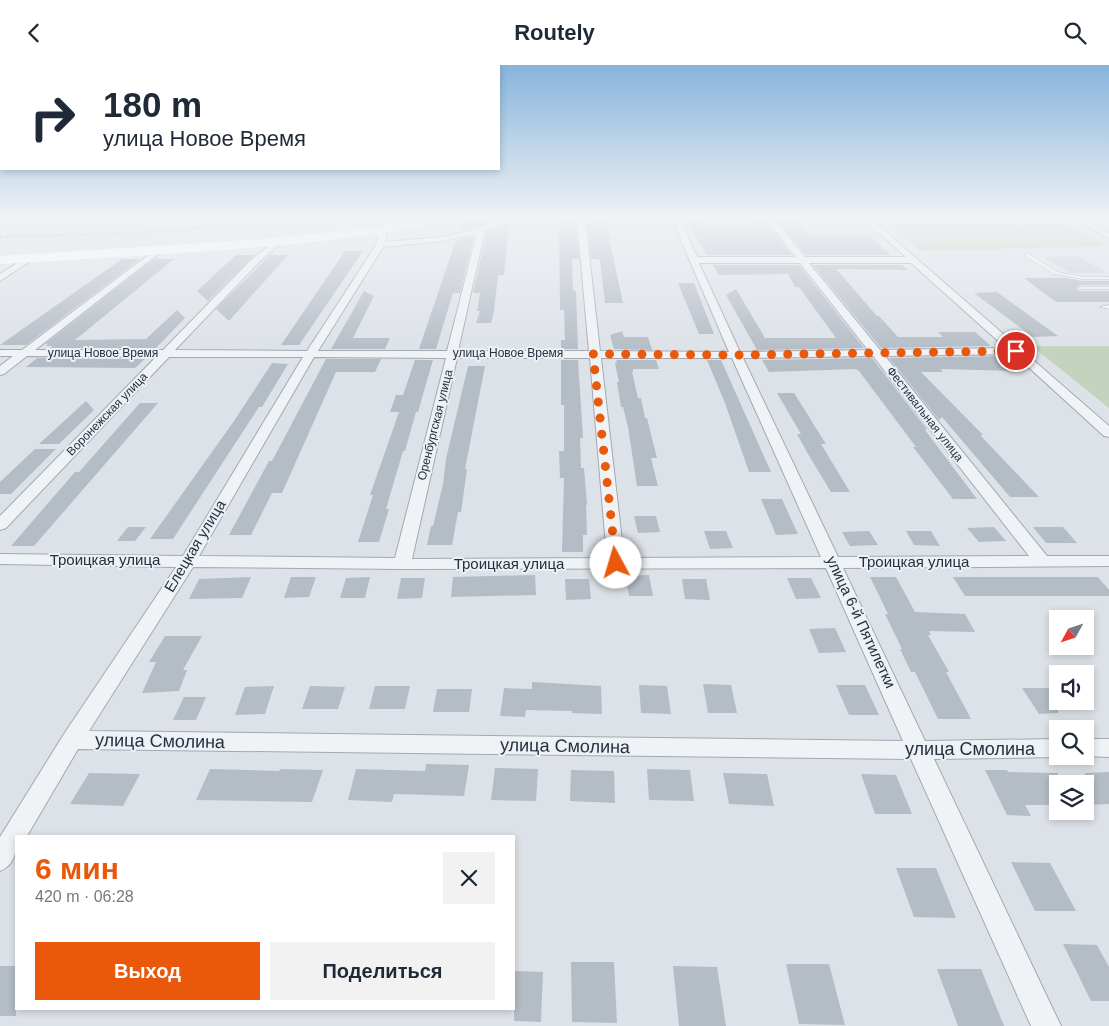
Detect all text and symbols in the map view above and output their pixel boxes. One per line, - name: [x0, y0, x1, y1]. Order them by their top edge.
- icon: back: [20, 19, 48, 47]
- icon: search: [1061, 19, 1089, 47]
- text: Routely: [514, 20, 595, 45]
- icon: right: [20, 85, 85, 150]
- text: 180 m: [103, 85, 202, 124]
- text: улица Новое Время: [103, 126, 306, 151]
- pin: [995, 330, 1037, 372]
- icon: arrive: [1002, 337, 1030, 365]
- street label: улица Новое Время: [48, 346, 158, 360]
- street label: улица Новое Время: [453, 346, 563, 360]
- street label: Фестивальная улица: [884, 364, 967, 464]
- street label: Оренбургская улица: [414, 368, 456, 482]
- street label: Воронежская улица: [64, 369, 151, 459]
- street label: Елецкая улица: [160, 496, 229, 595]
- position arrow: [589, 536, 641, 588]
- street label: Троицкая улица: [50, 551, 161, 568]
- street label: улица 6-й Пятилетки: [823, 553, 900, 691]
- street label: Троицкая улица: [859, 553, 970, 570]
- street label: Троицкая улица: [454, 555, 565, 572]
- north arrow: [1049, 610, 1094, 655]
- map controls: [1049, 610, 1094, 820]
- button: sound: [1049, 665, 1094, 710]
- button: search: [1049, 720, 1094, 765]
- street label: улица Смолина: [95, 730, 226, 752]
- street label: улица Смолина: [500, 735, 631, 757]
- street label: улица Смолина: [905, 739, 1036, 759]
- button: layers: [1049, 775, 1094, 820]
- text: 6 мин: [35, 852, 119, 885]
- button: close: [443, 852, 495, 904]
- text: 420 m · 06:28: [35, 888, 134, 905]
- button: Выход: [35, 942, 260, 1000]
- button: Поделиться: [270, 942, 495, 1000]

